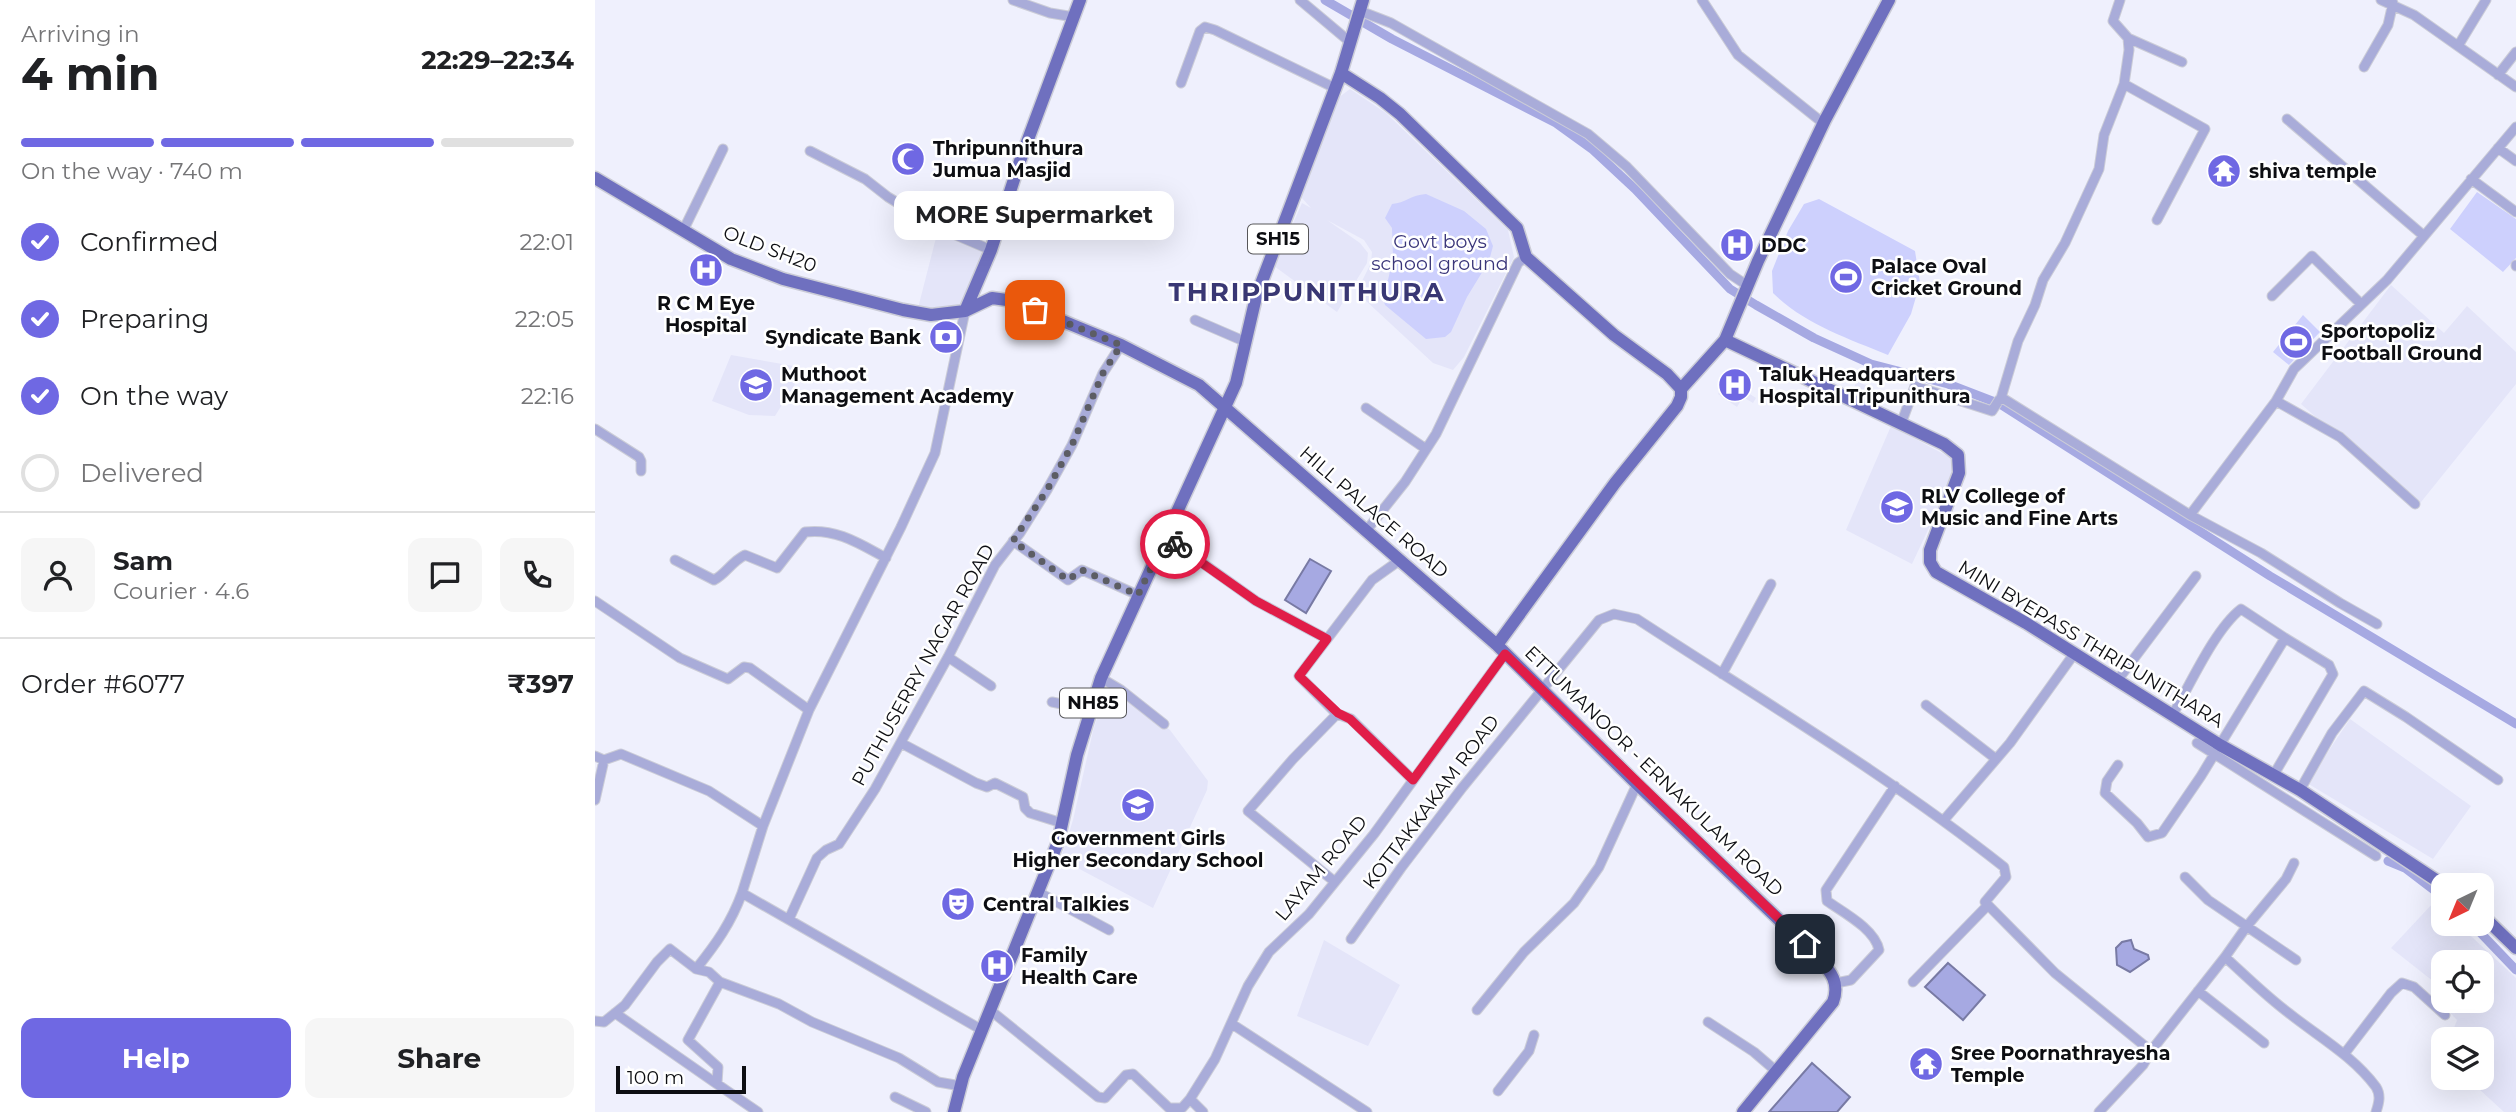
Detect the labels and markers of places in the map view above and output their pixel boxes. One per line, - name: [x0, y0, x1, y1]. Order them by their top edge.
- place label: Thripunnithura Jumua Masjid: [932, 137, 1083, 182]
- mosque icon: Thripunnithura Jumua Masjid: [889, 140, 927, 178]
- temple icon: shiva temple: [2205, 152, 2243, 190]
- place label: shiva temple: [2249, 160, 2377, 183]
- callout: MORE Supermarket: [895, 191, 1175, 240]
- hospital icon: DDC: [1718, 226, 1756, 264]
- place label: DDC: [1761, 234, 1806, 257]
- hospital icon: R C M Eye Hospital: [687, 251, 725, 289]
- place label: Palace Oval Cricket Ground: [1871, 255, 2022, 300]
- sports icon: Palace Oval Cricket Ground: [1827, 258, 1865, 296]
- pin: [1005, 280, 1065, 340]
- place label: R C M Eye Hospital: [657, 292, 755, 337]
- bank icon: Syndicate Bank: [927, 318, 965, 356]
- place label: Sportopoliz Football Ground: [2321, 320, 2482, 365]
- sports icon: Sportopoliz Football Ground: [2277, 323, 2315, 361]
- place label: Syndicate Bank: [765, 326, 922, 349]
- place label: Muthoot Management Academy: [781, 363, 1014, 408]
- place label: Taluk Headquarters Hospital Tripunithura: [1759, 363, 1970, 408]
- school or university icon: Muthoot Management Academy: [737, 366, 775, 404]
- hospital icon: Taluk Headquarters Hospital Tripunithura: [1716, 366, 1754, 404]
- place label: RLV College of Music and Fine Arts: [1921, 485, 2118, 530]
- school or university icon: RLV College of Music and Fine Arts: [1878, 488, 1916, 526]
- school or university icon: Government Girls Higher Secondary School: [1119, 786, 1157, 824]
- place label: Government Girls Higher Secondary School: [1013, 827, 1263, 872]
- theatre icon: Central Talkies: [939, 885, 977, 923]
- place label: Central Talkies: [983, 893, 1129, 916]
- pin: [1775, 914, 1835, 974]
- place label: Family Health Care: [1021, 944, 1138, 989]
- hospital icon: Family Health Care: [978, 947, 1016, 985]
- place label: Sree Poornathrayesha Temple: [1951, 1042, 2170, 1087]
- temple icon: Sree Poornathrayesha Temple: [1907, 1045, 1945, 1083]

